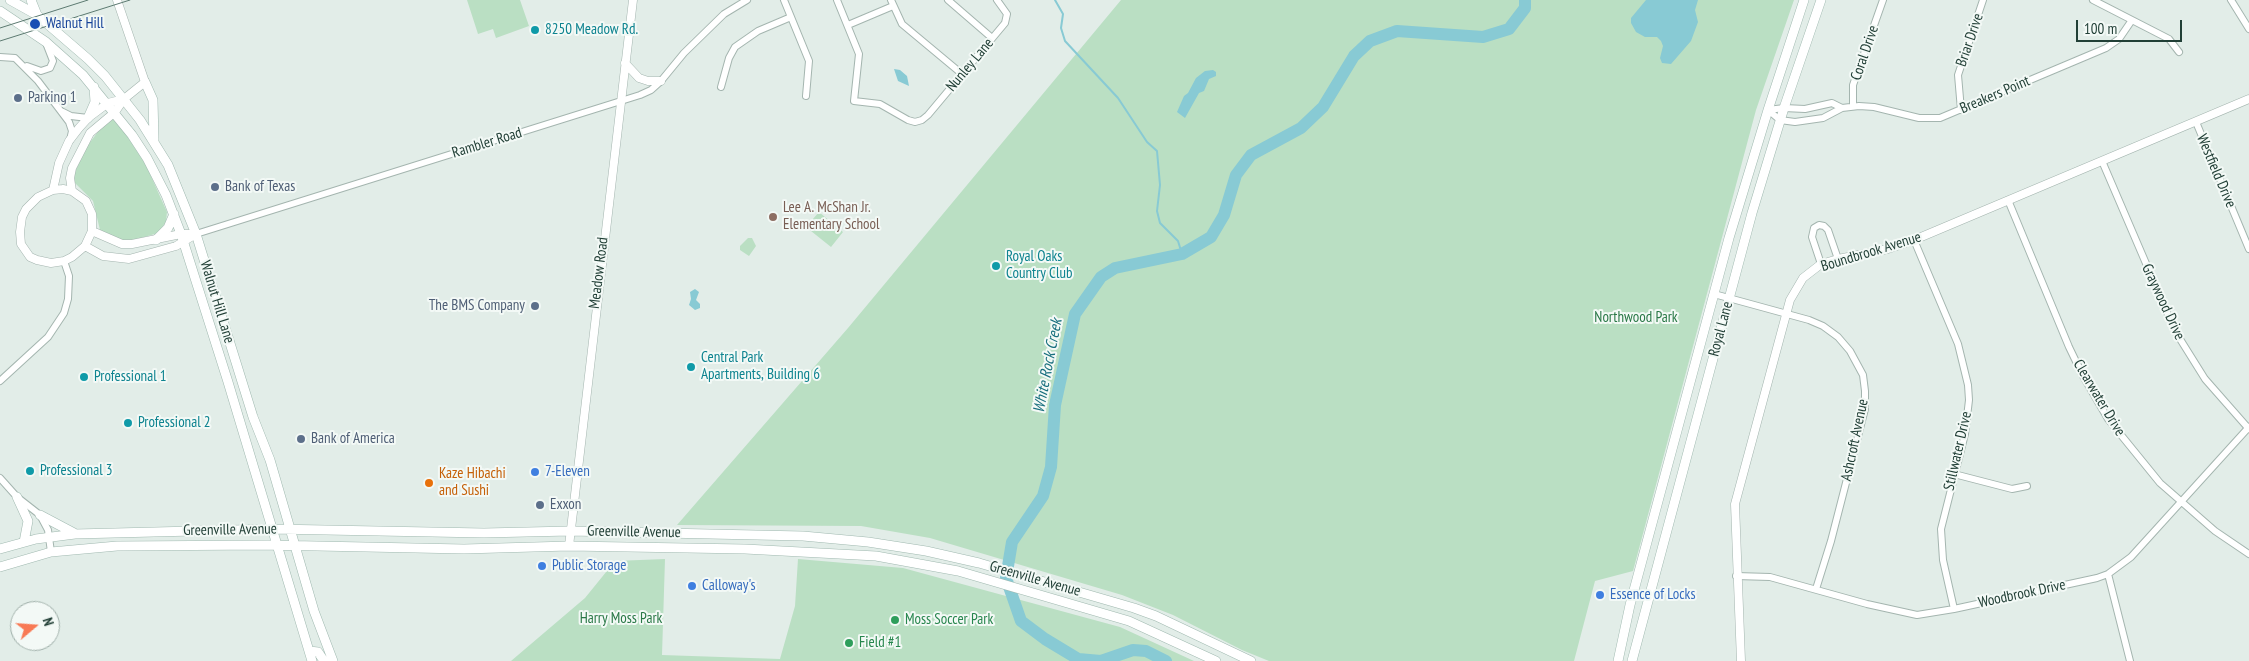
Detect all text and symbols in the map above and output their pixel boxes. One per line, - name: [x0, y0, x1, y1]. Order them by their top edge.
- scale bar: [2079, 10, 2185, 42]
- street label: Briar Drive: [1953, 11, 1987, 69]
- place label: Walnut Hill: [46, 15, 104, 33]
- marker: Walnut Hill: [28, 17, 42, 31]
- text: 100 m: [2084, 19, 2117, 38]
- place label: 8250 Meadow Rd.: [545, 21, 638, 39]
- street label: Coral Drive: [1847, 23, 1883, 83]
- marker: 8250 Meadow Rd.: [529, 24, 541, 36]
- street label: Nunley Lane: [942, 35, 998, 95]
- street label: Breakers Point: [1957, 72, 2033, 118]
- place label: Parking 1: [28, 89, 77, 107]
- marker: Parking 1: [12, 92, 24, 104]
- street label: Rambler Road: [450, 124, 524, 162]
- street label: Westfield Drive: [2192, 132, 2240, 210]
- place label: Bank of Texas: [225, 178, 295, 196]
- marker: Bank of Texas: [209, 181, 221, 193]
- place label: Lee A. McShan Jr. Elementary School: [783, 199, 880, 234]
- marker: Lee A. McShan Jr. Elementary School: [767, 211, 779, 223]
- street label: Boundbrook Avenue: [1819, 228, 1923, 276]
- street label: Meadow Road: [586, 236, 612, 310]
- place label: Royal Oaks Country Club: [1006, 248, 1072, 283]
- street label: Walnut Hill Lane: [196, 258, 238, 346]
- marker: Royal Oaks Country Club: [990, 260, 1002, 272]
- street label: Graywood Drive: [2138, 261, 2188, 343]
- place label: The BMS Company: [429, 297, 525, 315]
- marker: The BMS Company: [529, 300, 541, 312]
- street label: Royal Lane: [1705, 300, 1737, 358]
- park label: Northwood Park: [1594, 309, 1678, 327]
- water label: White Rock Creek: [1029, 317, 1067, 415]
- place label: Central Park Apartments, Building 6: [701, 349, 820, 384]
- street label: Clearwater Drive: [2069, 356, 2129, 440]
- marker: Central Park Apartments, Building 6: [685, 361, 697, 373]
- place label: Professional 1: [94, 368, 167, 386]
- marker: Professional 1: [78, 371, 90, 383]
- street label: Ashcroft Avenue: [1838, 397, 1872, 483]
- street label: Stillwater Drive: [1940, 410, 1976, 492]
- place label: Professional 2: [138, 414, 211, 432]
- marker: Professional 2: [122, 417, 134, 429]
- place label: Bank of America: [311, 430, 395, 448]
- marker: Bank of America: [295, 433, 307, 445]
- place label: Professional 3: [40, 462, 113, 480]
- place label: 7-Eleven: [545, 463, 590, 481]
- marker: Professional 3: [24, 465, 36, 477]
- place label: Kaze Hibachi and Sushi: [439, 465, 506, 500]
- marker: 7-Eleven: [529, 466, 541, 478]
- marker: Kaze Hibachi and Sushi: [423, 477, 435, 489]
- place label: Exxon: [550, 496, 581, 514]
- marker: Exxon: [534, 499, 546, 511]
- street label: Greenville Avenue: [183, 520, 277, 540]
- street label: Greenville Avenue: [587, 522, 681, 542]
- place label: Public Storage: [552, 557, 626, 575]
- street label: Greenville Avenue: [987, 557, 1083, 601]
- marker: Public Storage: [536, 560, 548, 572]
- street label: Woodbrook Drive: [1977, 576, 2067, 612]
- place label: Calloway's: [702, 577, 756, 595]
- marker: Calloway's: [686, 580, 698, 592]
- place label: Essence of Locks: [1610, 586, 1695, 604]
- marker: Essence of Locks: [1594, 589, 1606, 601]
- north arrow: [10, 601, 60, 651]
- park label: Harry Moss Park: [580, 610, 662, 628]
- place label: Moss Soccer Park: [905, 611, 993, 629]
- marker: Moss Soccer Park: [889, 614, 901, 626]
- text: N: [39, 615, 58, 628]
- place label: Field #1: [859, 634, 901, 652]
- marker: Field #1: [843, 637, 855, 649]

